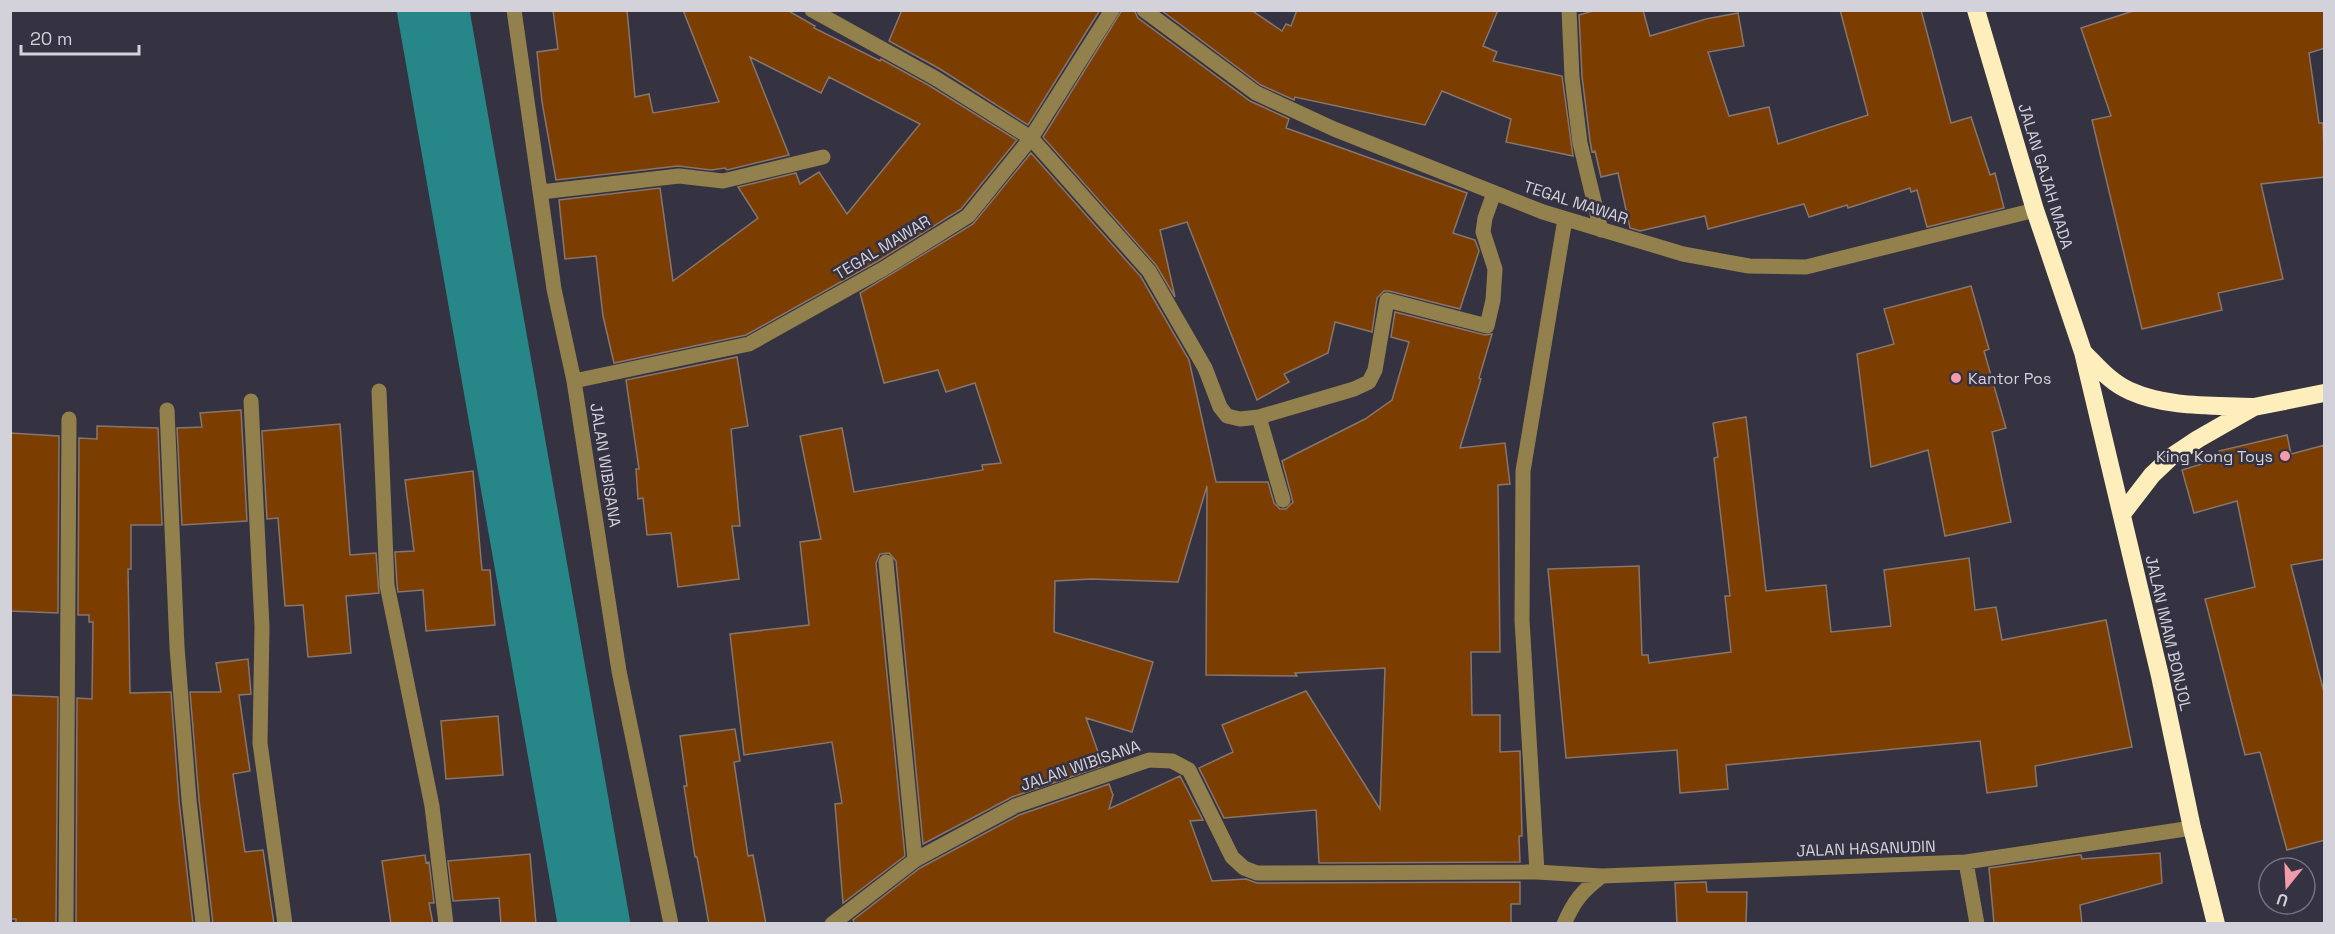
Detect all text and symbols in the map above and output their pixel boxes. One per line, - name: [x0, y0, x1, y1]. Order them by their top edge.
- scale bar: [21, 18, 140, 56]
- text: 20 m: [30, 27, 73, 50]
- street label: JALAN GAJAH MADA: [2013, 101, 2078, 252]
- street label: TEGAL MAWAR: [1521, 176, 1631, 229]
- street label: TEGAL MAWAR: [830, 210, 934, 284]
- place label: Kantor Pos: [1968, 368, 2051, 389]
- marker: Kantor Pos: [1949, 371, 1963, 385]
- street label: JALAN WIBISANA: [585, 401, 626, 529]
- place label: King Kong Toys: [2156, 446, 2273, 467]
- marker: King Kong Toys: [2278, 449, 2292, 463]
- street label: JALAN IMAM BONJOL: [2140, 553, 2197, 713]
- street label: JALAN WIBISANA: [1017, 735, 1143, 796]
- street label: JALAN HASANUDIN: [1796, 836, 1936, 861]
- north arrow: [2257, 856, 2317, 916]
- text: U: [2274, 888, 2291, 911]

